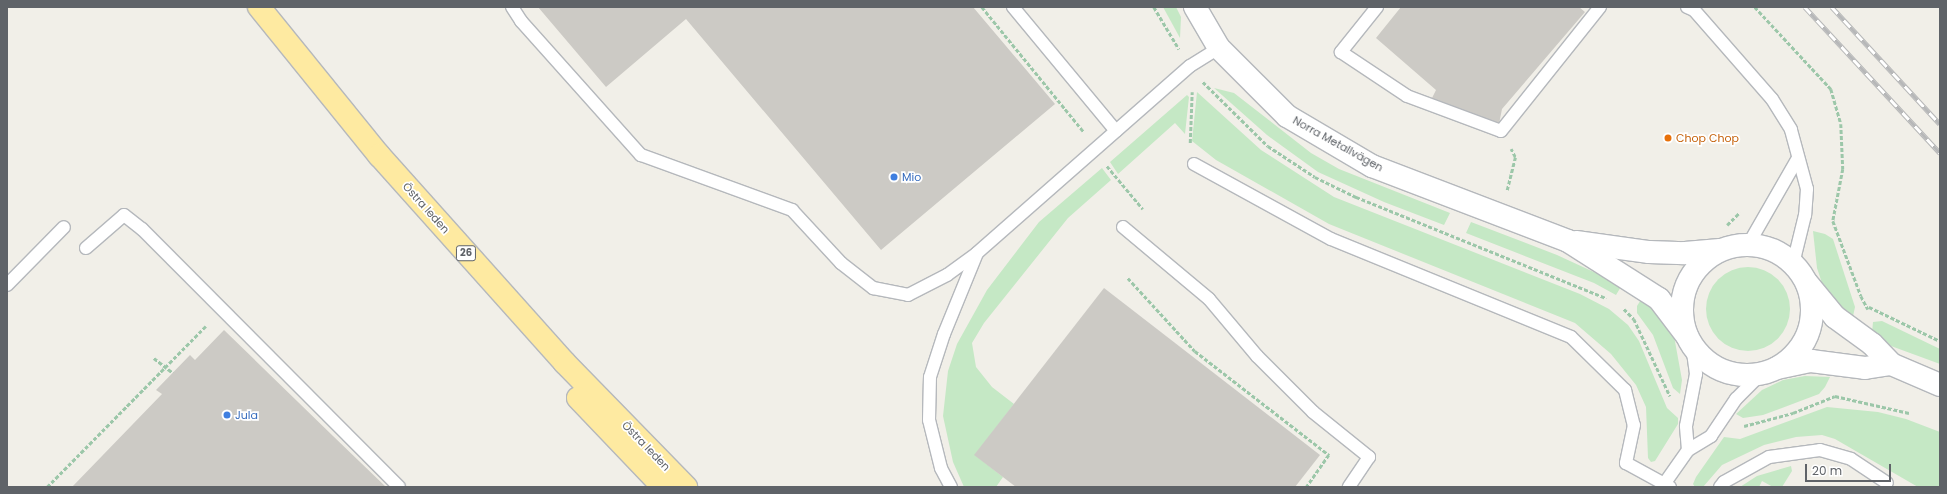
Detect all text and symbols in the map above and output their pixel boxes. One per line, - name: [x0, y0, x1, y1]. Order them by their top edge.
- street label: Norra Metallvägen: [1290, 114, 1386, 174]
- place label: Chop Chop: [1676, 131, 1739, 145]
- marker: Chop Chop: [1663, 133, 1673, 143]
- place label: Mio: [902, 170, 921, 184]
- marker: Mio: [889, 172, 899, 182]
- street label: Östra leden: [400, 180, 452, 236]
- road number: 26: [455, 245, 477, 261]
- place label: Jula: [235, 408, 258, 422]
- marker: Jula: [222, 410, 232, 420]
- street label: Östra leden: [619, 419, 673, 473]
- scale bar: [1807, 456, 1893, 482]
- text: 20 m: [1812, 462, 1842, 479]

